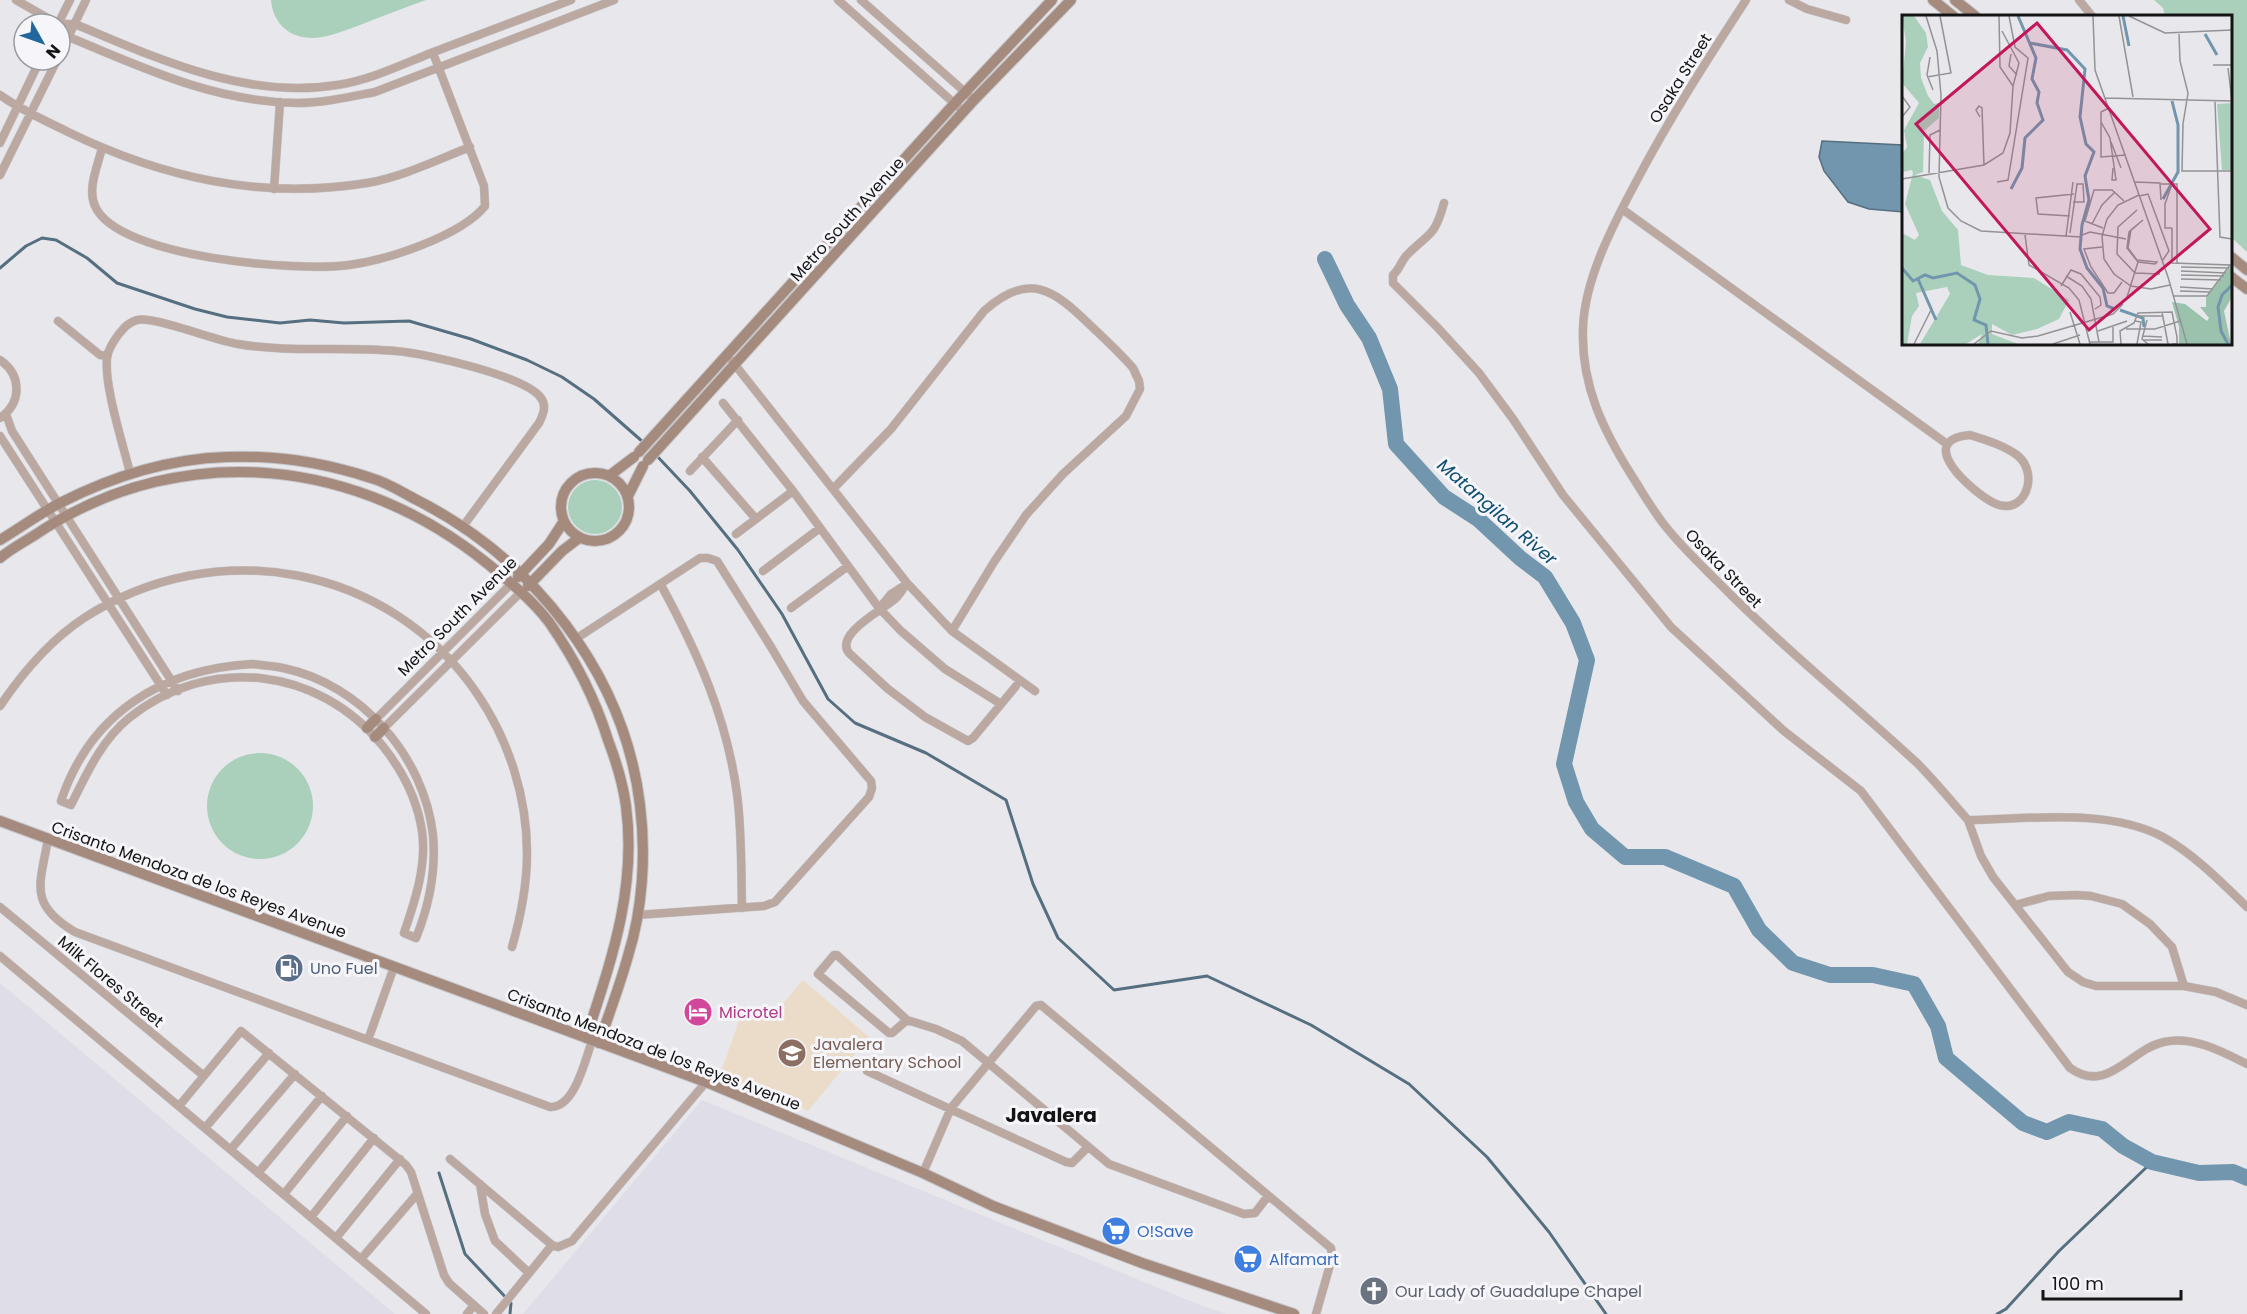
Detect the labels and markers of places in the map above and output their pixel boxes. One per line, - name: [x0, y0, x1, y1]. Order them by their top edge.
- fuel station icon: Uno Fuel: [273, 952, 305, 984]
- place label: Uno Fuel: [310, 957, 378, 980]
- hotel icon: Microtel: [682, 996, 714, 1028]
- place label: Microtel: [719, 1001, 782, 1024]
- place label: Javalera Elementary School: [813, 1033, 961, 1074]
- school or university icon: Javalera Elementary School: [776, 1037, 808, 1069]
- supermarket icon: O!Save: [1100, 1215, 1132, 1247]
- place label: O!Save: [1137, 1220, 1194, 1243]
- supermarket icon: Alfamart: [1232, 1243, 1264, 1275]
- place label: Alfamart: [1269, 1248, 1339, 1271]
- church icon: Our Lady of Guadalupe Chapel: [1358, 1275, 1390, 1307]
- place label: Our Lady of Guadalupe Chapel: [1395, 1280, 1642, 1303]

